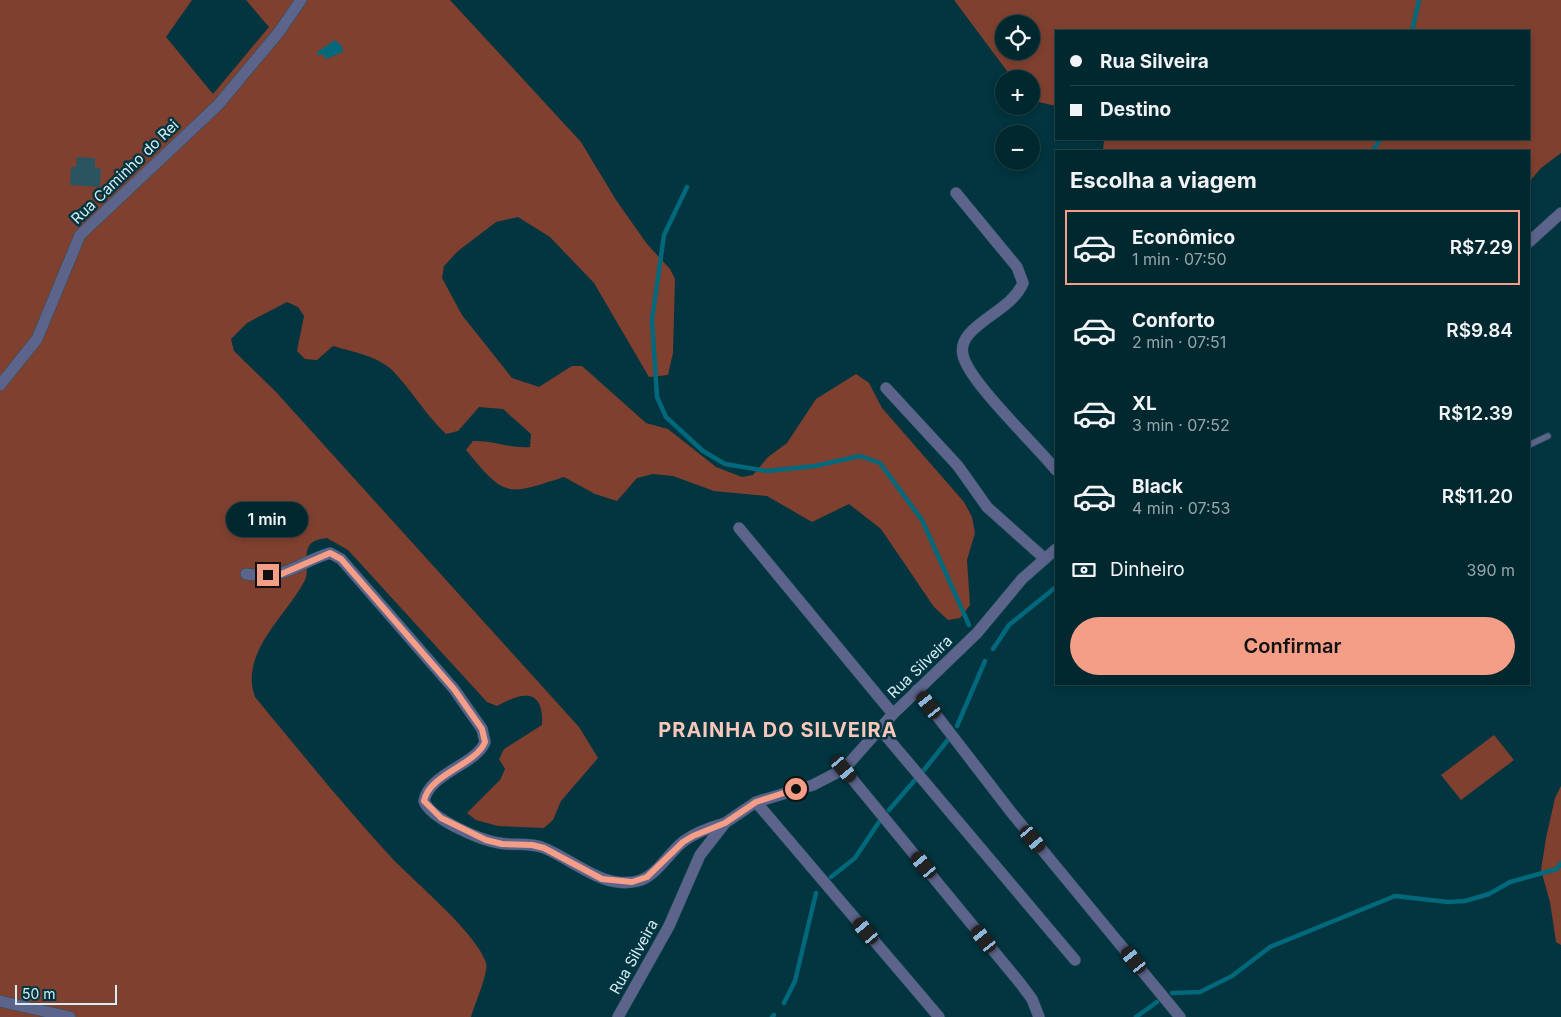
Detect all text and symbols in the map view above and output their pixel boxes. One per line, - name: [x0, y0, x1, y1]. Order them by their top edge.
- map controls: [995, 15, 1040, 170]
- button: locate: [995, 15, 1040, 60]
- text: Rua Silveira: [1100, 50, 1209, 73]
- button: +: [995, 70, 1040, 115]
- text: Destino: [1100, 98, 1171, 121]
- street label: Rua Caminho do Rei: [67, 115, 182, 228]
- button: −: [995, 125, 1040, 170]
- text: Escolha a viagem: [1070, 167, 1257, 193]
- icon: car: [1072, 225, 1117, 270]
- text: Econômico: [1132, 226, 1235, 249]
- text: R$7.29: [1450, 236, 1513, 259]
- text: 1 min · 07:50: [1132, 249, 1227, 269]
- icon: car: [1072, 308, 1117, 353]
- text: Conforto: [1132, 309, 1215, 332]
- text: R$9.84: [1446, 319, 1513, 342]
- text: 2 min · 07:51: [1132, 332, 1226, 352]
- icon: car: [1072, 391, 1117, 436]
- text: XL: [1132, 392, 1157, 415]
- text: R$12.39: [1439, 402, 1513, 425]
- text: 3 min · 07:52: [1132, 415, 1230, 435]
- icon: car: [1072, 474, 1117, 519]
- text: Black: [1132, 475, 1183, 498]
- text: R$11.20: [1442, 485, 1513, 508]
- text: 4 min · 07:53: [1132, 498, 1230, 518]
- callout: 1 min: [227, 502, 309, 538]
- text: 1 min: [247, 509, 287, 529]
- icon: cash: [1070, 556, 1098, 584]
- text: Dinheiro: [1110, 558, 1185, 581]
- text: 390 m: [1467, 560, 1515, 580]
- route end: [257, 564, 279, 586]
- button: Confirmar: [1070, 617, 1515, 675]
- street label: Rua Silveira: [883, 631, 956, 702]
- car: [913, 689, 944, 721]
- district label: PRAINHA DO SILVEIRA: [658, 718, 898, 742]
- car: [828, 753, 859, 785]
- route start: [785, 778, 807, 800]
- car: [1017, 823, 1048, 855]
- car: [908, 849, 939, 881]
- car: [850, 915, 881, 947]
- street label: Rua Silveira: [605, 916, 662, 998]
- car: [968, 923, 999, 955]
- car: [1118, 944, 1149, 976]
- scale bar: [15, 982, 118, 1005]
- text: 50 m: [22, 985, 56, 1002]

